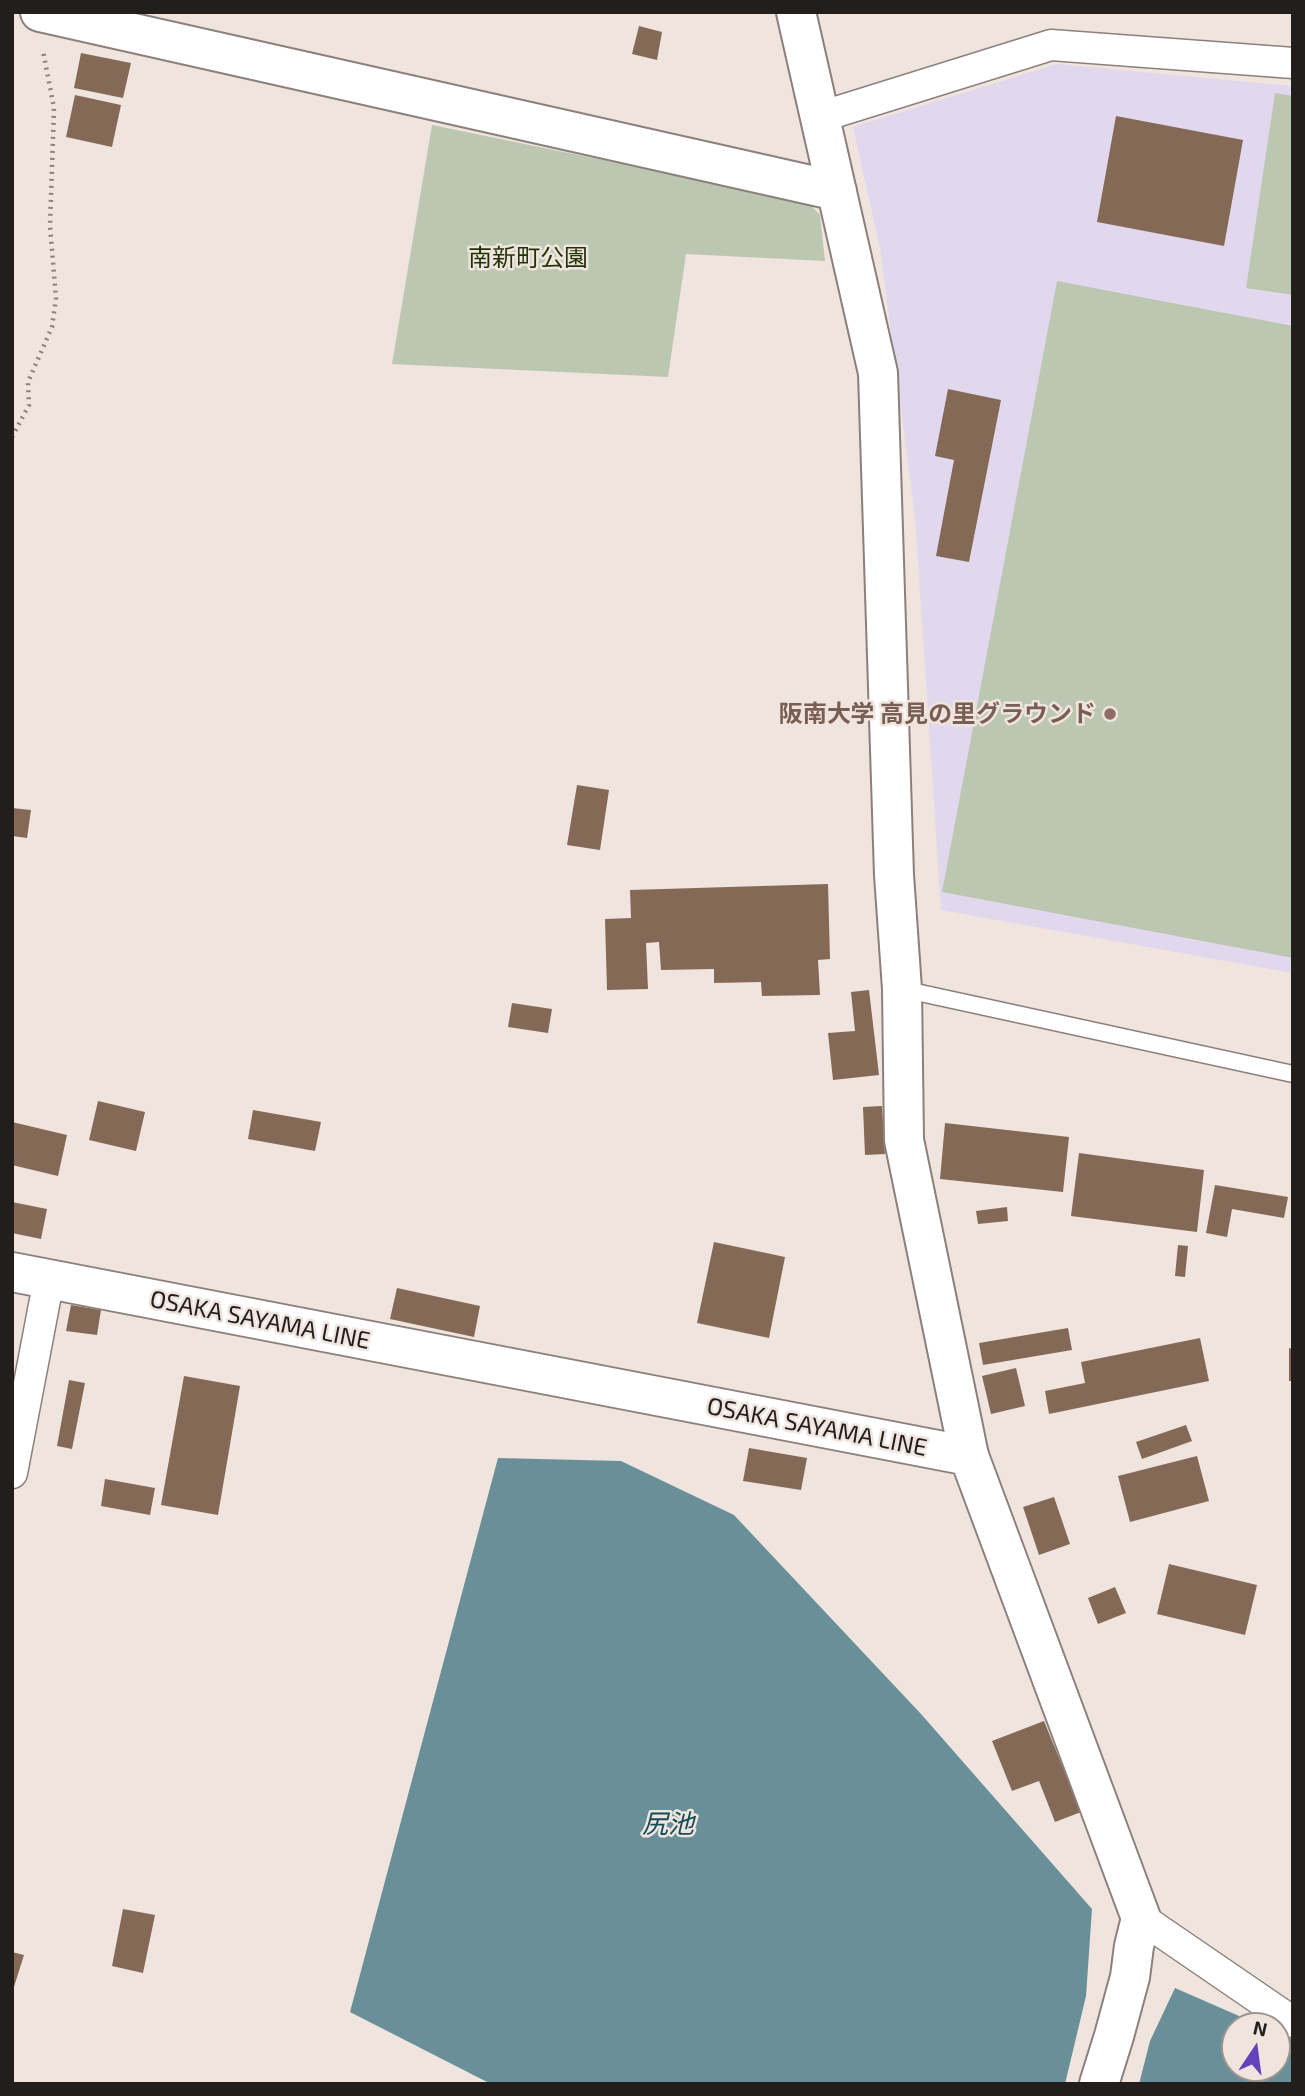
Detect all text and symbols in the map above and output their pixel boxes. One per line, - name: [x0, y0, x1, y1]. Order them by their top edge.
- park label: 南新町公園: [468, 244, 588, 272]
- place label: 阪南大学 高見の里グラウンド: [779, 700, 1096, 728]
- marker: 阪南大学 高見の里グラウンド: [1102, 706, 1118, 722]
- street label: OSAKA SAYAMA LINE: [148, 1285, 372, 1355]
- street label: OSAKA SAYAMA LINE: [705, 1392, 929, 1462]
- water label: 尻池: [642, 1808, 694, 1840]
- north arrow: [1221, 2012, 1291, 2082]
- text: N: [1251, 2015, 1270, 2041]

